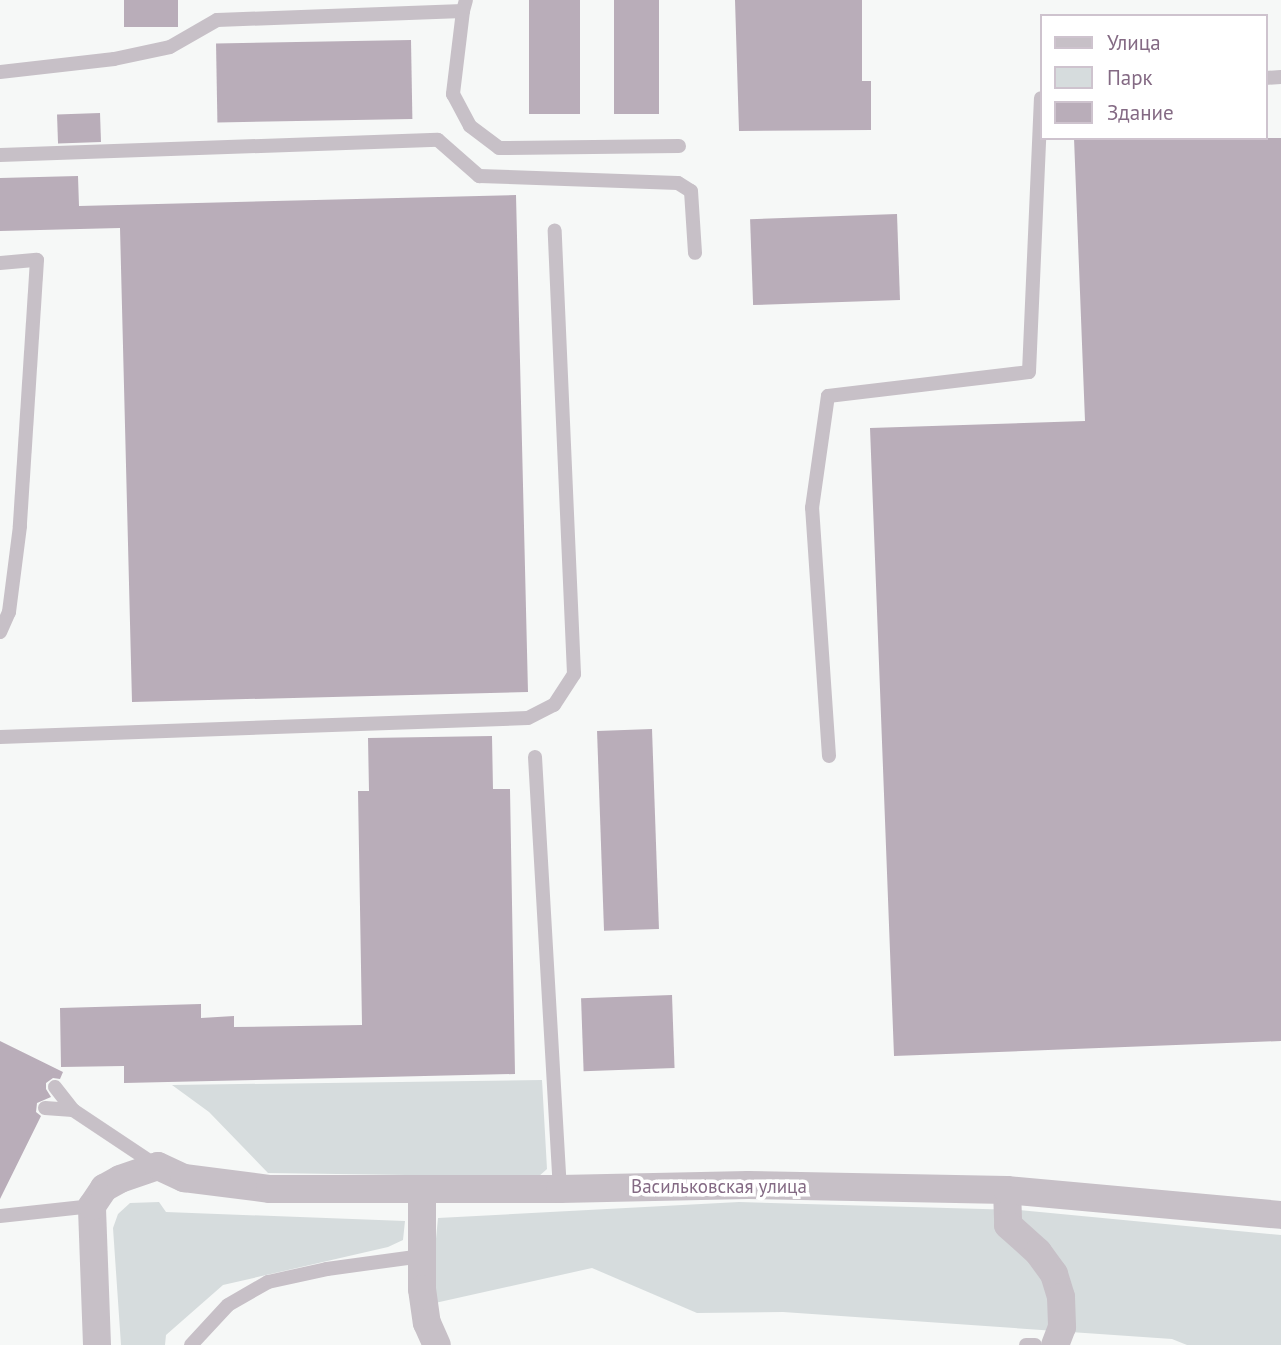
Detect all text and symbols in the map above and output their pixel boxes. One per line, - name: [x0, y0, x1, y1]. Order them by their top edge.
- legend: [1040, 14, 1267, 140]
- text: Улица: [1107, 29, 1161, 56]
- text: Парк: [1107, 64, 1153, 91]
- text: Здание: [1107, 99, 1174, 126]
- street label: Васильковская улица: [631, 1176, 807, 1198]

